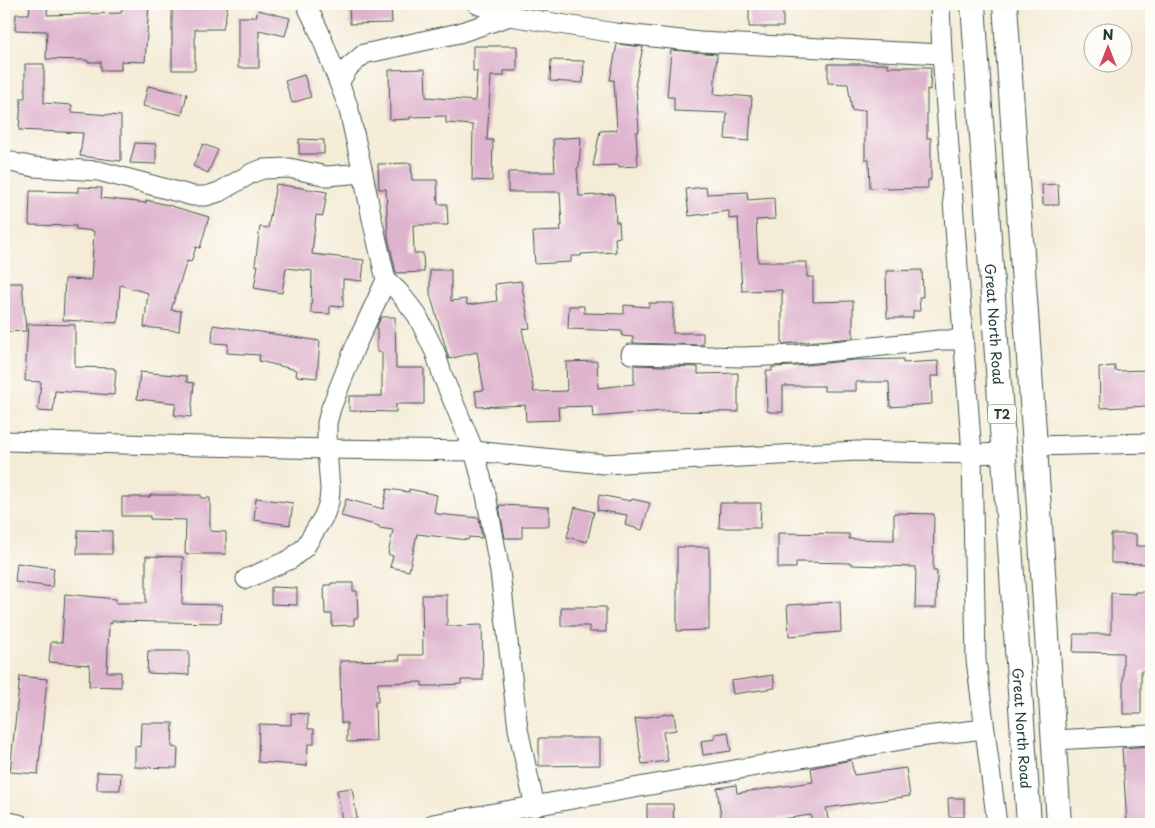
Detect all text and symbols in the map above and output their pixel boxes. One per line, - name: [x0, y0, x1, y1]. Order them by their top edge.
- north arrow: [1082, 22, 1132, 72]
- text: N: [1102, 24, 1114, 45]
- street label: Great North Road: [980, 263, 1009, 386]
- road number: T2: [988, 404, 1016, 424]
- street label: Great North Road: [1008, 667, 1037, 790]

